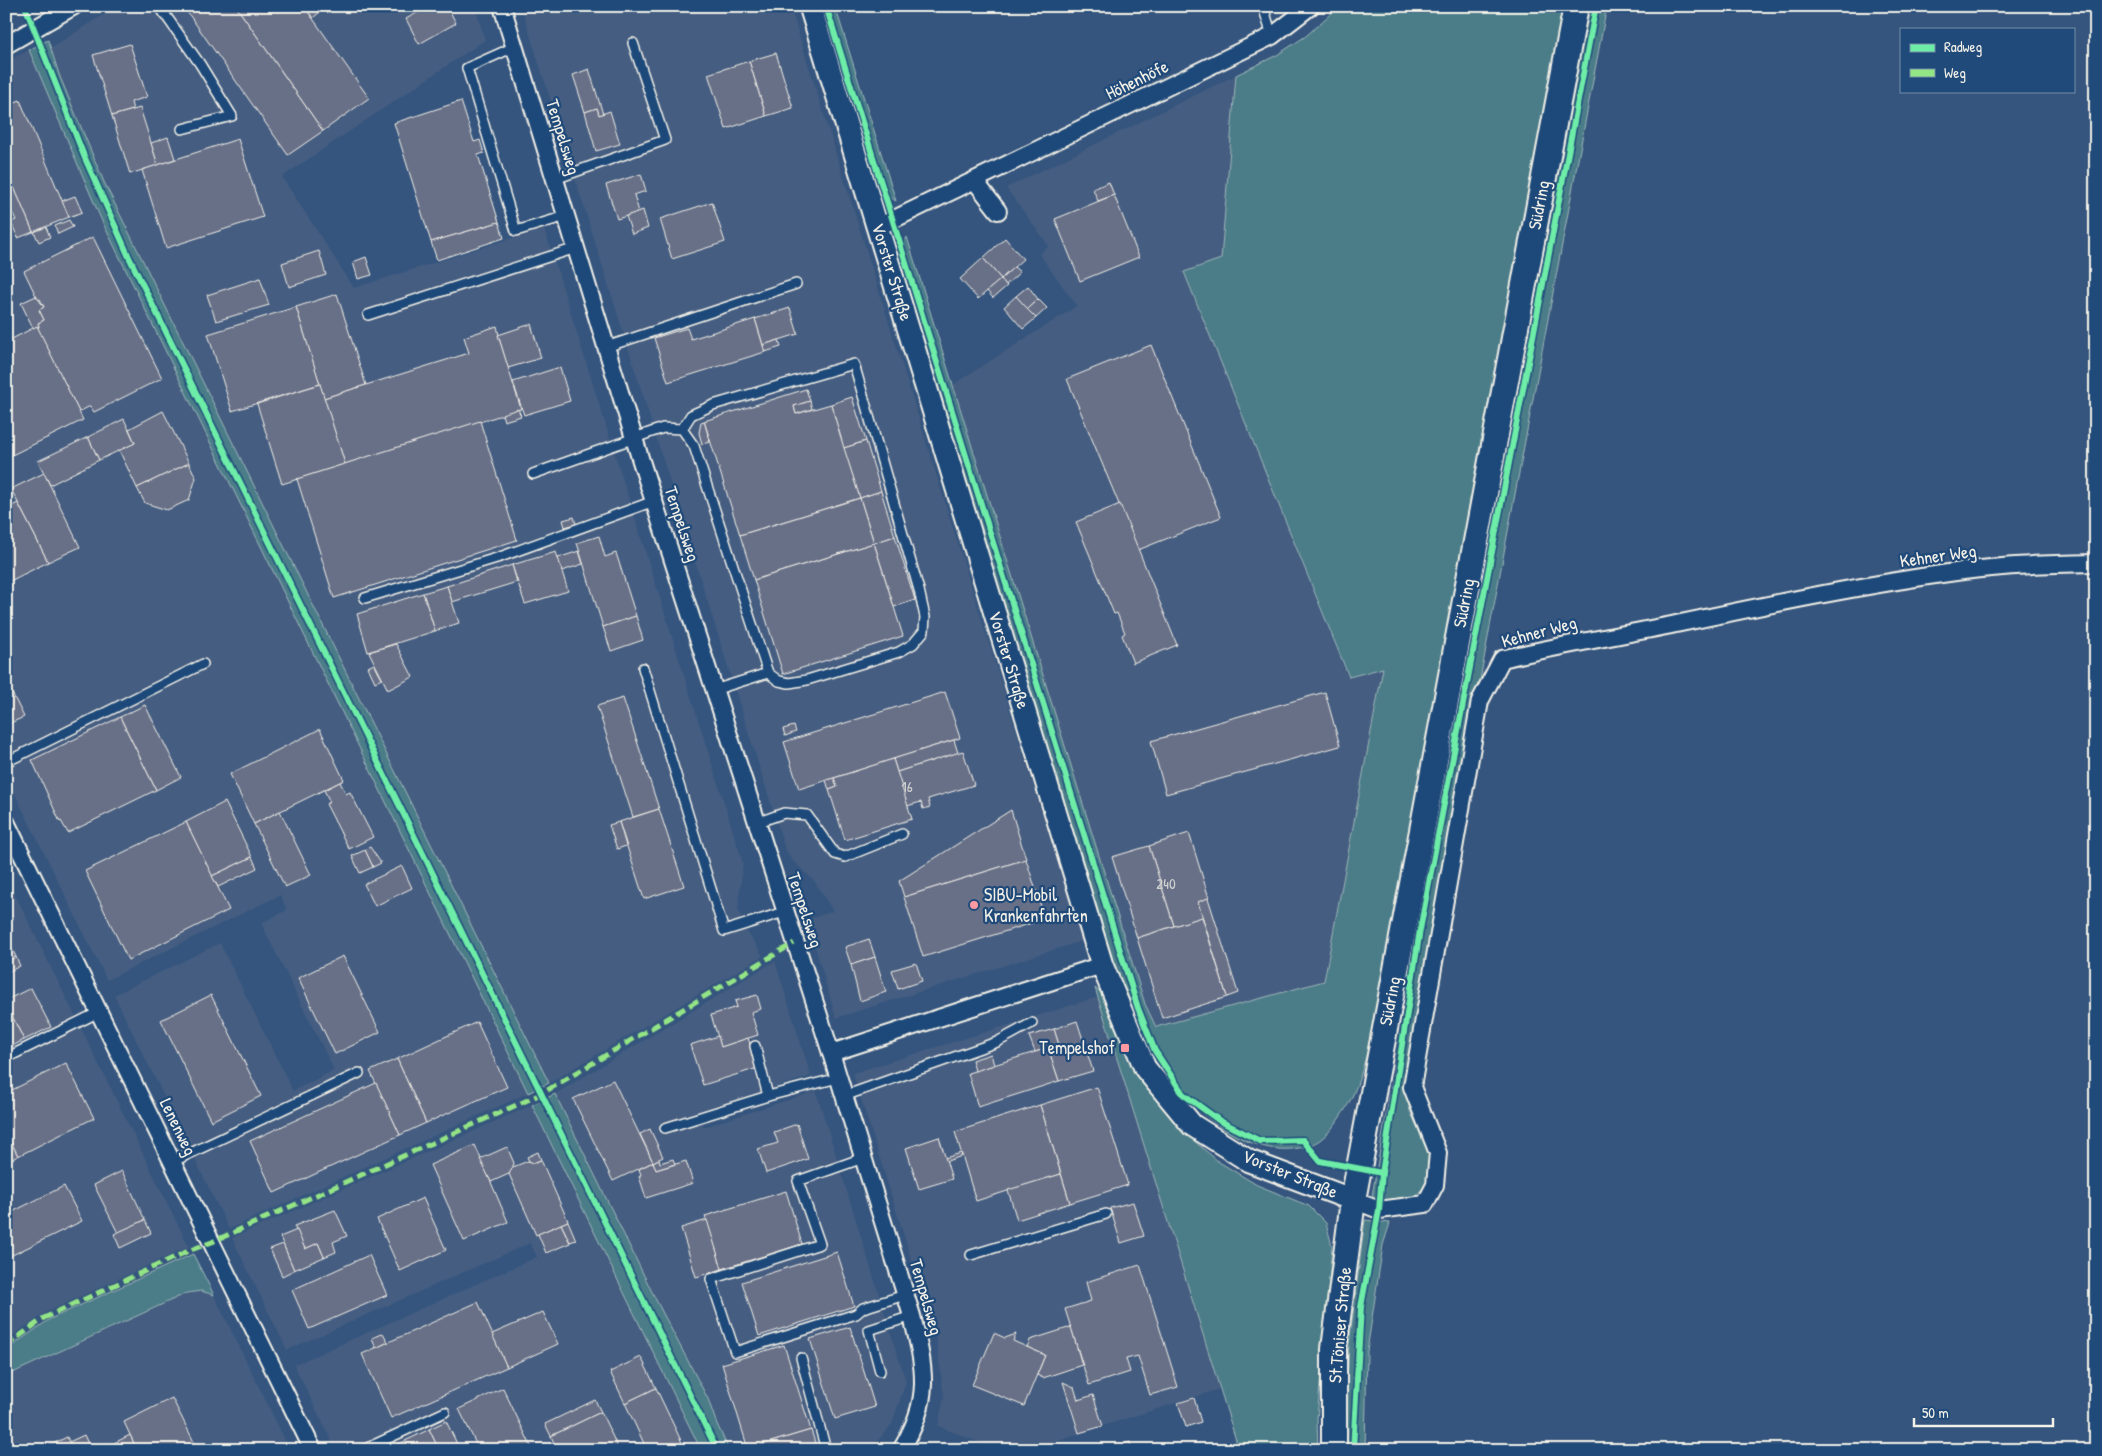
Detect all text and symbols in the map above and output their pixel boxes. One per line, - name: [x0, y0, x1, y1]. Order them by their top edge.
- legend: [1900, 28, 2074, 92]
- text: Radweg: [1944, 36, 1982, 57]
- street label: Höhenhöfe: [1101, 54, 1172, 105]
- text: Weg: [1944, 62, 1966, 83]
- street label: Tempelsweg: [540, 96, 587, 178]
- street label: Südring: [1522, 178, 1556, 232]
- street label: Vorster Straße: [866, 220, 919, 324]
- street label: Tempelsweg: [659, 483, 706, 565]
- street label: Kehner Weg: [1898, 538, 1978, 573]
- street label: Südring: [1447, 576, 1481, 630]
- street label: Vorster Straße: [983, 608, 1036, 712]
- street label: Kehner Weg: [1499, 610, 1579, 654]
- house number: 16: [901, 776, 913, 797]
- street label: Tempelsweg: [782, 869, 829, 951]
- house number: 240: [1156, 873, 1176, 894]
- place label: SIBU-Mobil Krankenfahrten: [984, 882, 1088, 928]
- marker: SIBU-Mobil Krankenfahrten: [968, 899, 980, 911]
- street label: Südring: [1373, 974, 1407, 1028]
- place label: Tempelshof: [1039, 1035, 1116, 1060]
- marker: Tempelshof: [1119, 1042, 1131, 1054]
- street label: Lenenweg: [154, 1094, 203, 1160]
- street label: Vorster Straße: [1239, 1143, 1342, 1204]
- street label: Tempelsweg: [904, 1256, 949, 1338]
- street label: St.Töniser Straße: [1322, 1266, 1357, 1384]
- scale bar: [1914, 1396, 2053, 1428]
- text: 50 m: [1922, 1402, 1949, 1423]

